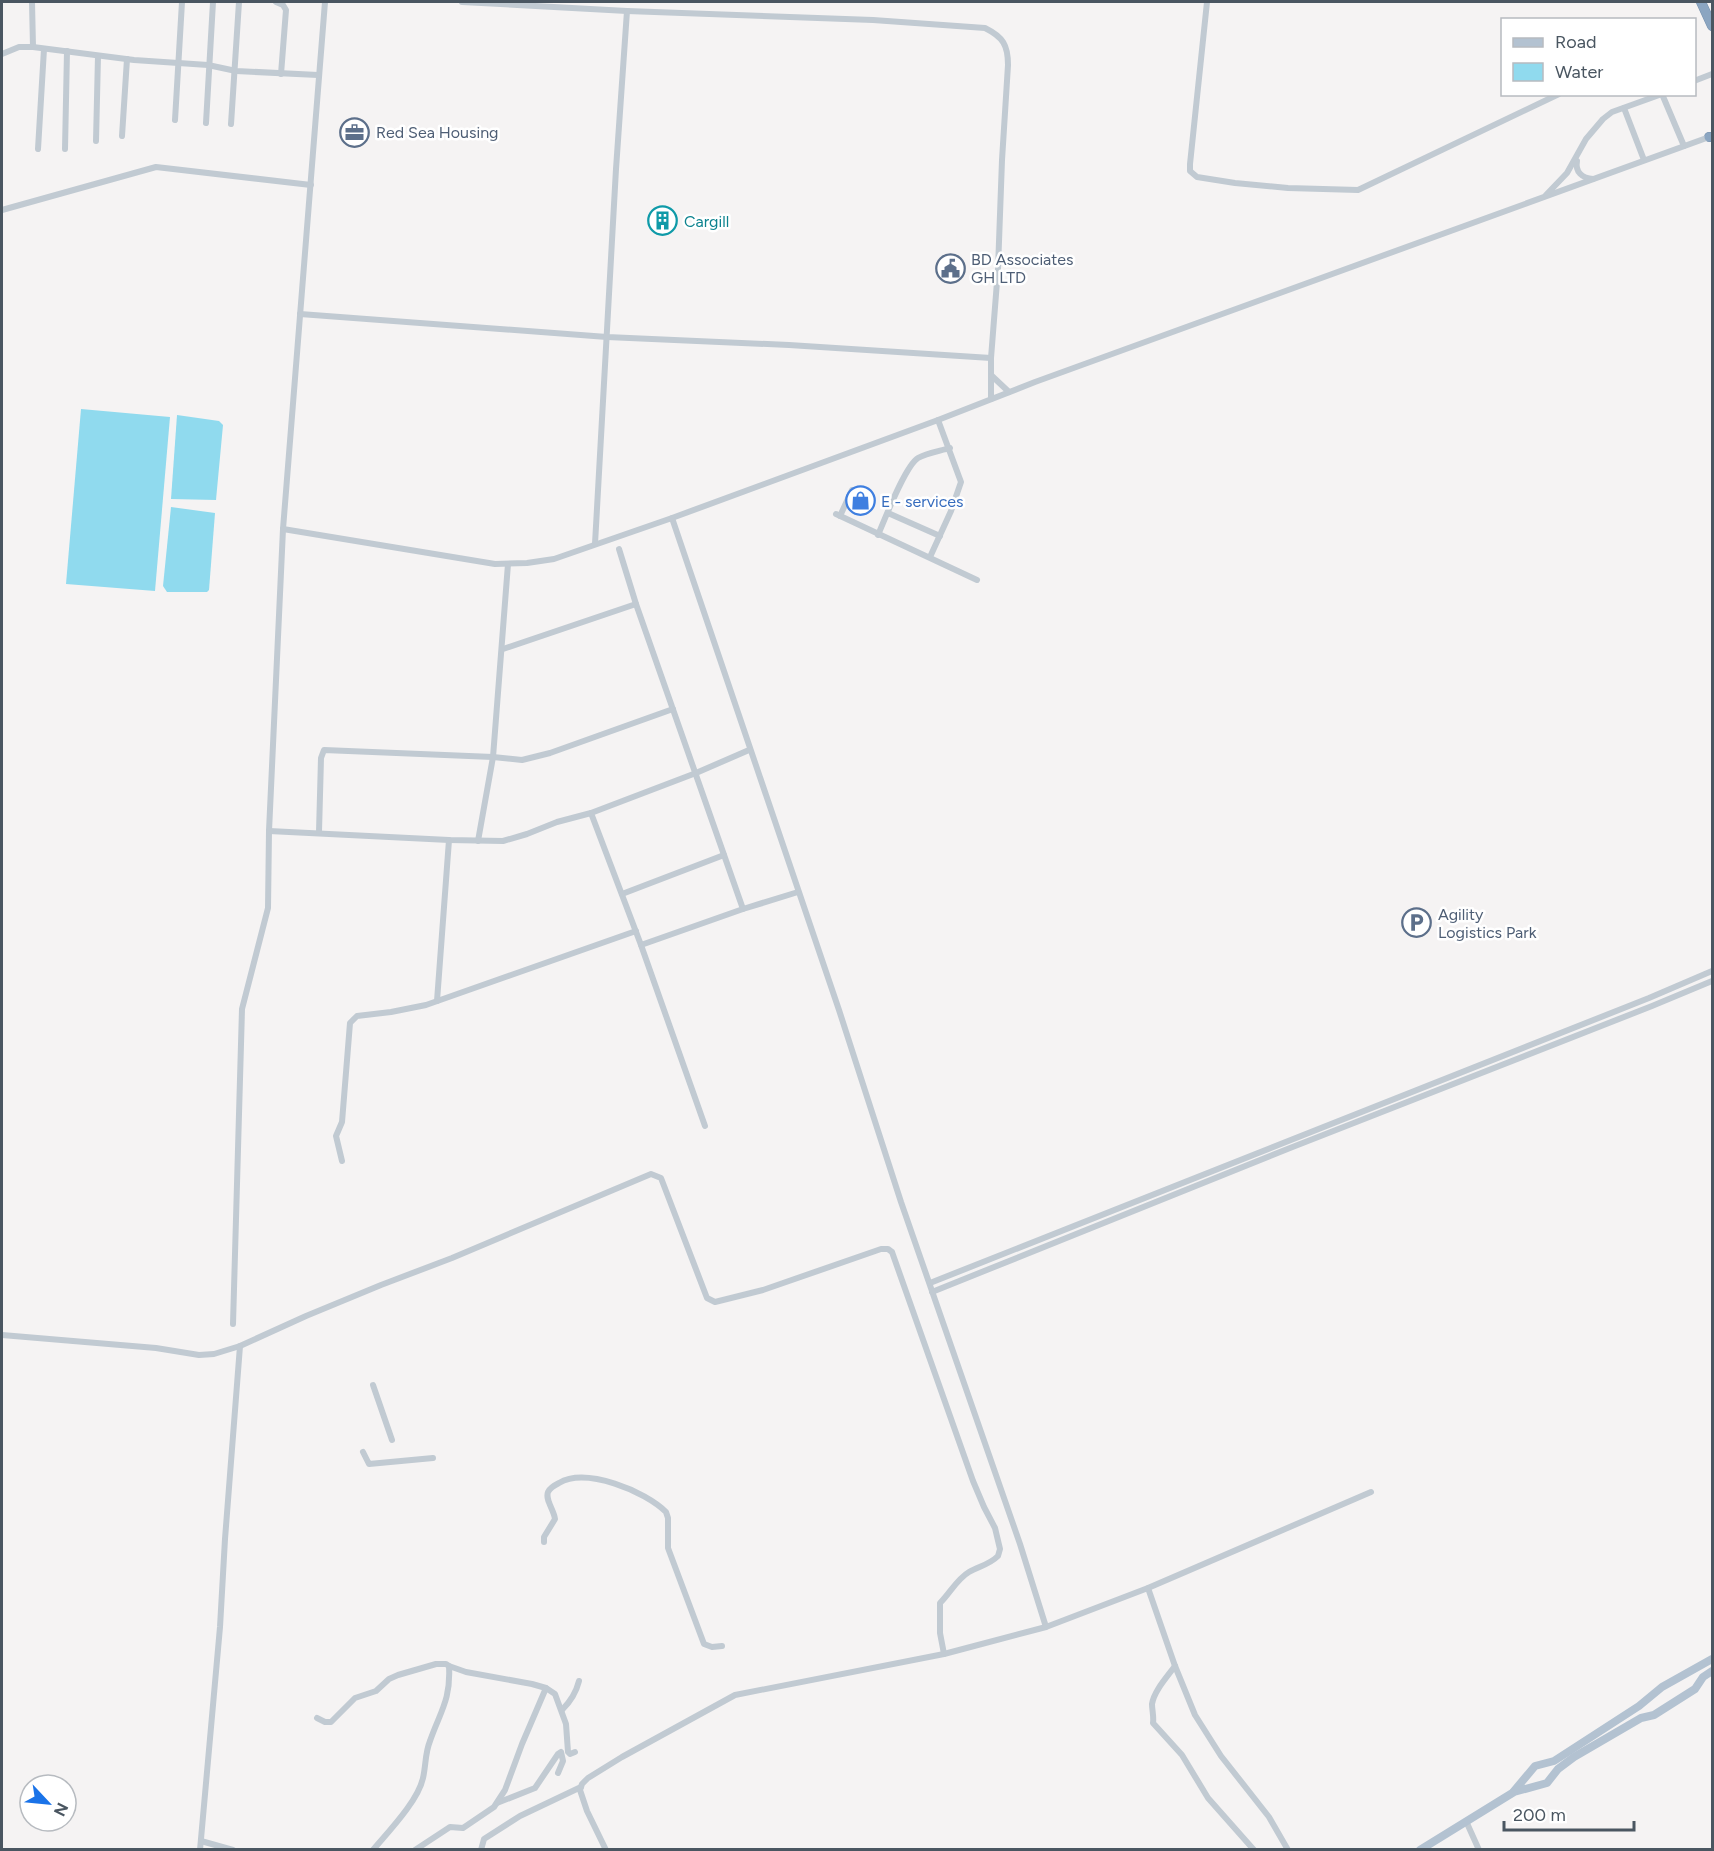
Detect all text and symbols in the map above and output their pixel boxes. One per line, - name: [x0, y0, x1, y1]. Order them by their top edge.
- legend: [1501, 18, 1696, 96]
- text: Road: [1555, 31, 1596, 53]
- text: Water: [1555, 61, 1603, 83]
- office icon: Red Sea Housing: [339, 116, 371, 148]
- place label: Red Sea Housing: [376, 123, 498, 142]
- building icon: Cargill: [647, 205, 679, 237]
- place label: Cargill: [684, 212, 729, 231]
- place label: BD Associates GH LTD: [971, 250, 1073, 287]
- public building icon: BD Associates GH LTD: [934, 252, 966, 284]
- shop icon: E - services: [844, 485, 876, 517]
- place label: E - services: [881, 492, 964, 511]
- place label: Agility Logistics Park: [1438, 905, 1537, 942]
- parking icon: Agility Logistics Park: [1401, 907, 1433, 939]
- north arrow: [18, 1773, 78, 1833]
- scale bar: [1504, 1794, 1634, 1832]
- text: N: [50, 1800, 72, 1819]
- text: 200 m: [1513, 1804, 1566, 1826]

